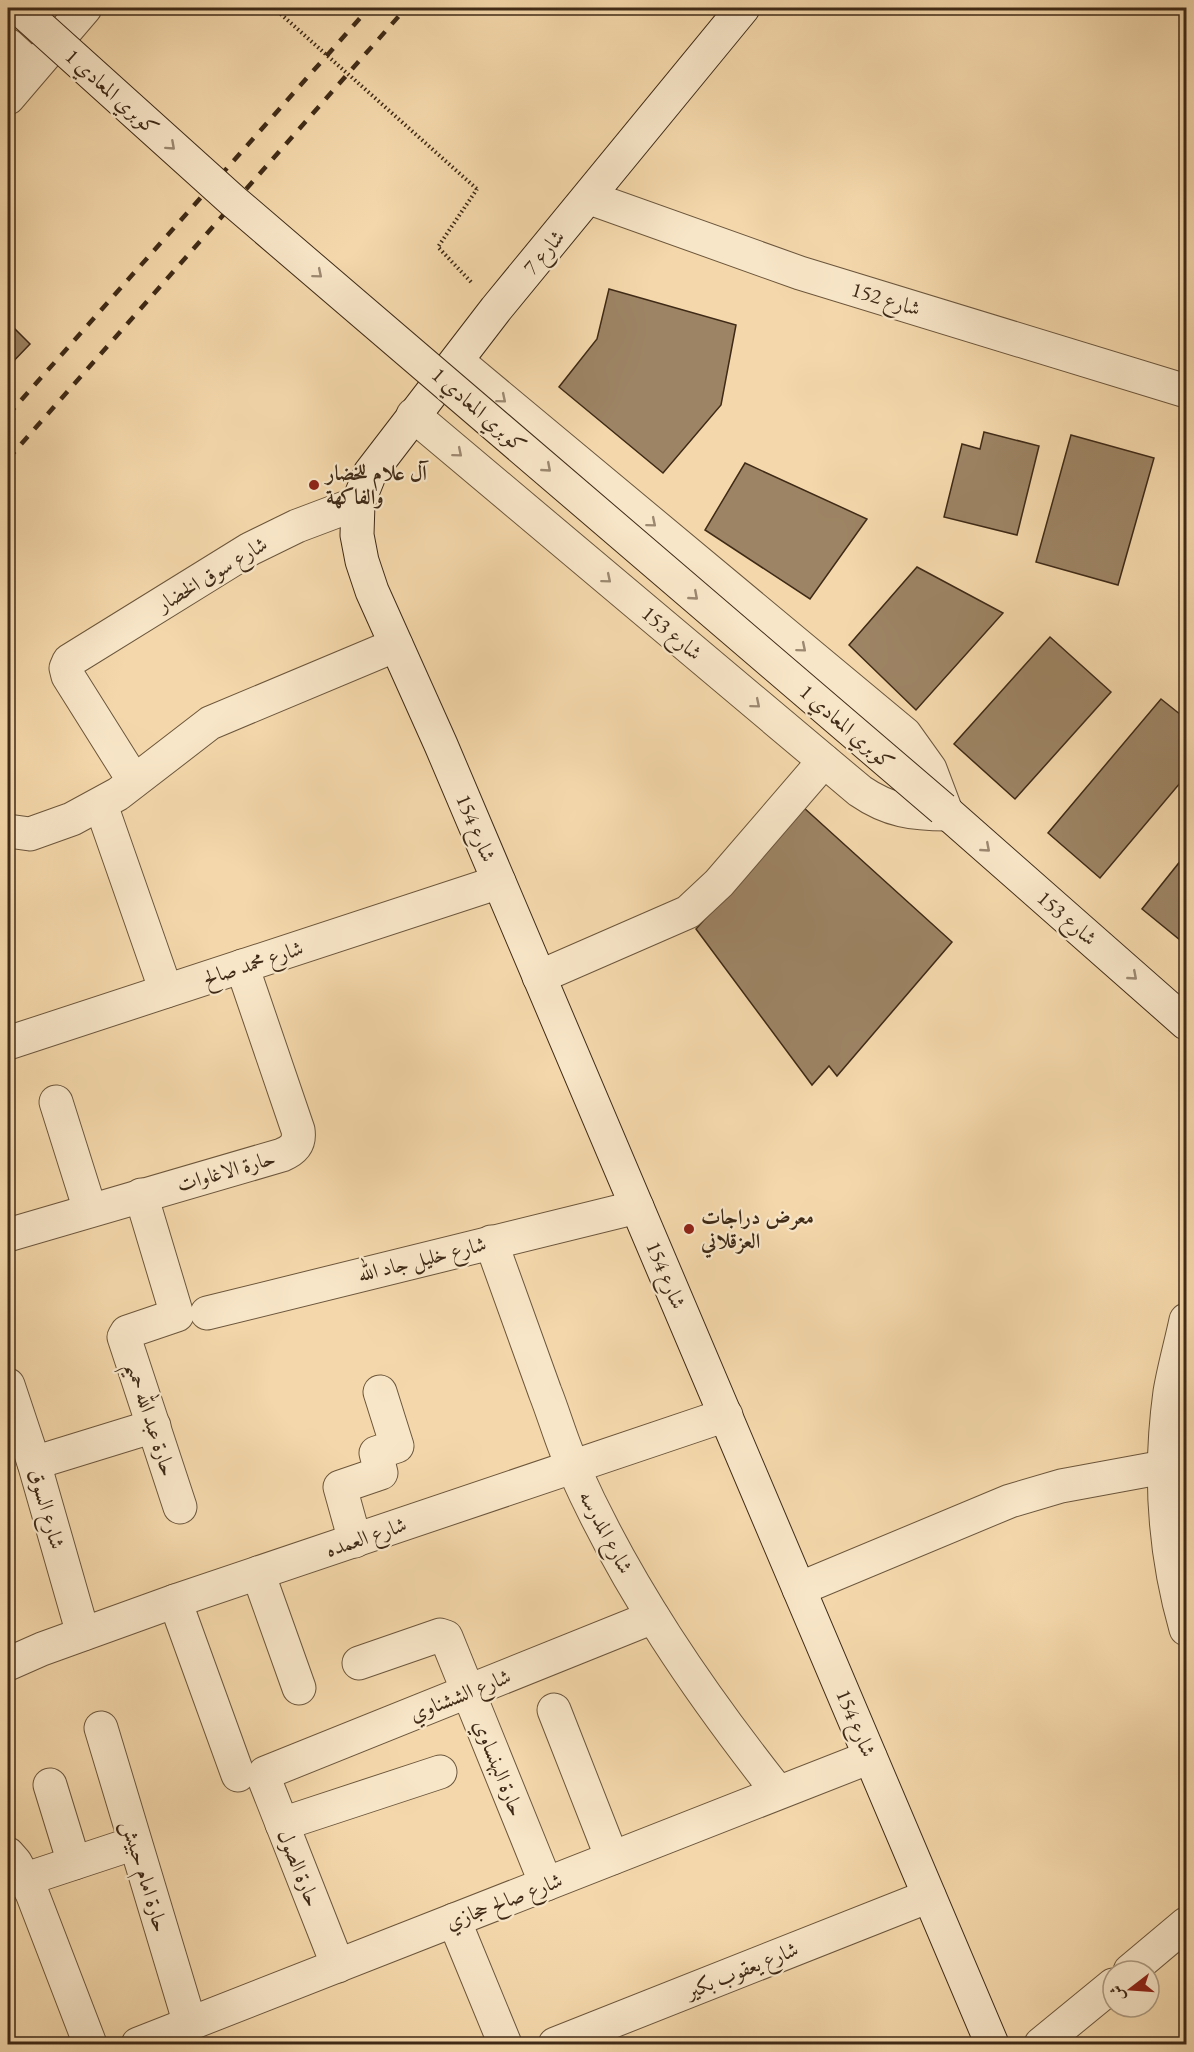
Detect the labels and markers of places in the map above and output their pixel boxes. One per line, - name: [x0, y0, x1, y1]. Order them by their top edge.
- place label: آل علام للخضار والفاكهة: [324, 459, 429, 510]
- marker: آل علام للخضار والفاكهة: [307, 478, 321, 492]
- place label: معرض دراجات العزقلاني: [700, 1203, 814, 1259]
- marker: معرض دراجات العزقلاني: [682, 1222, 696, 1236]

